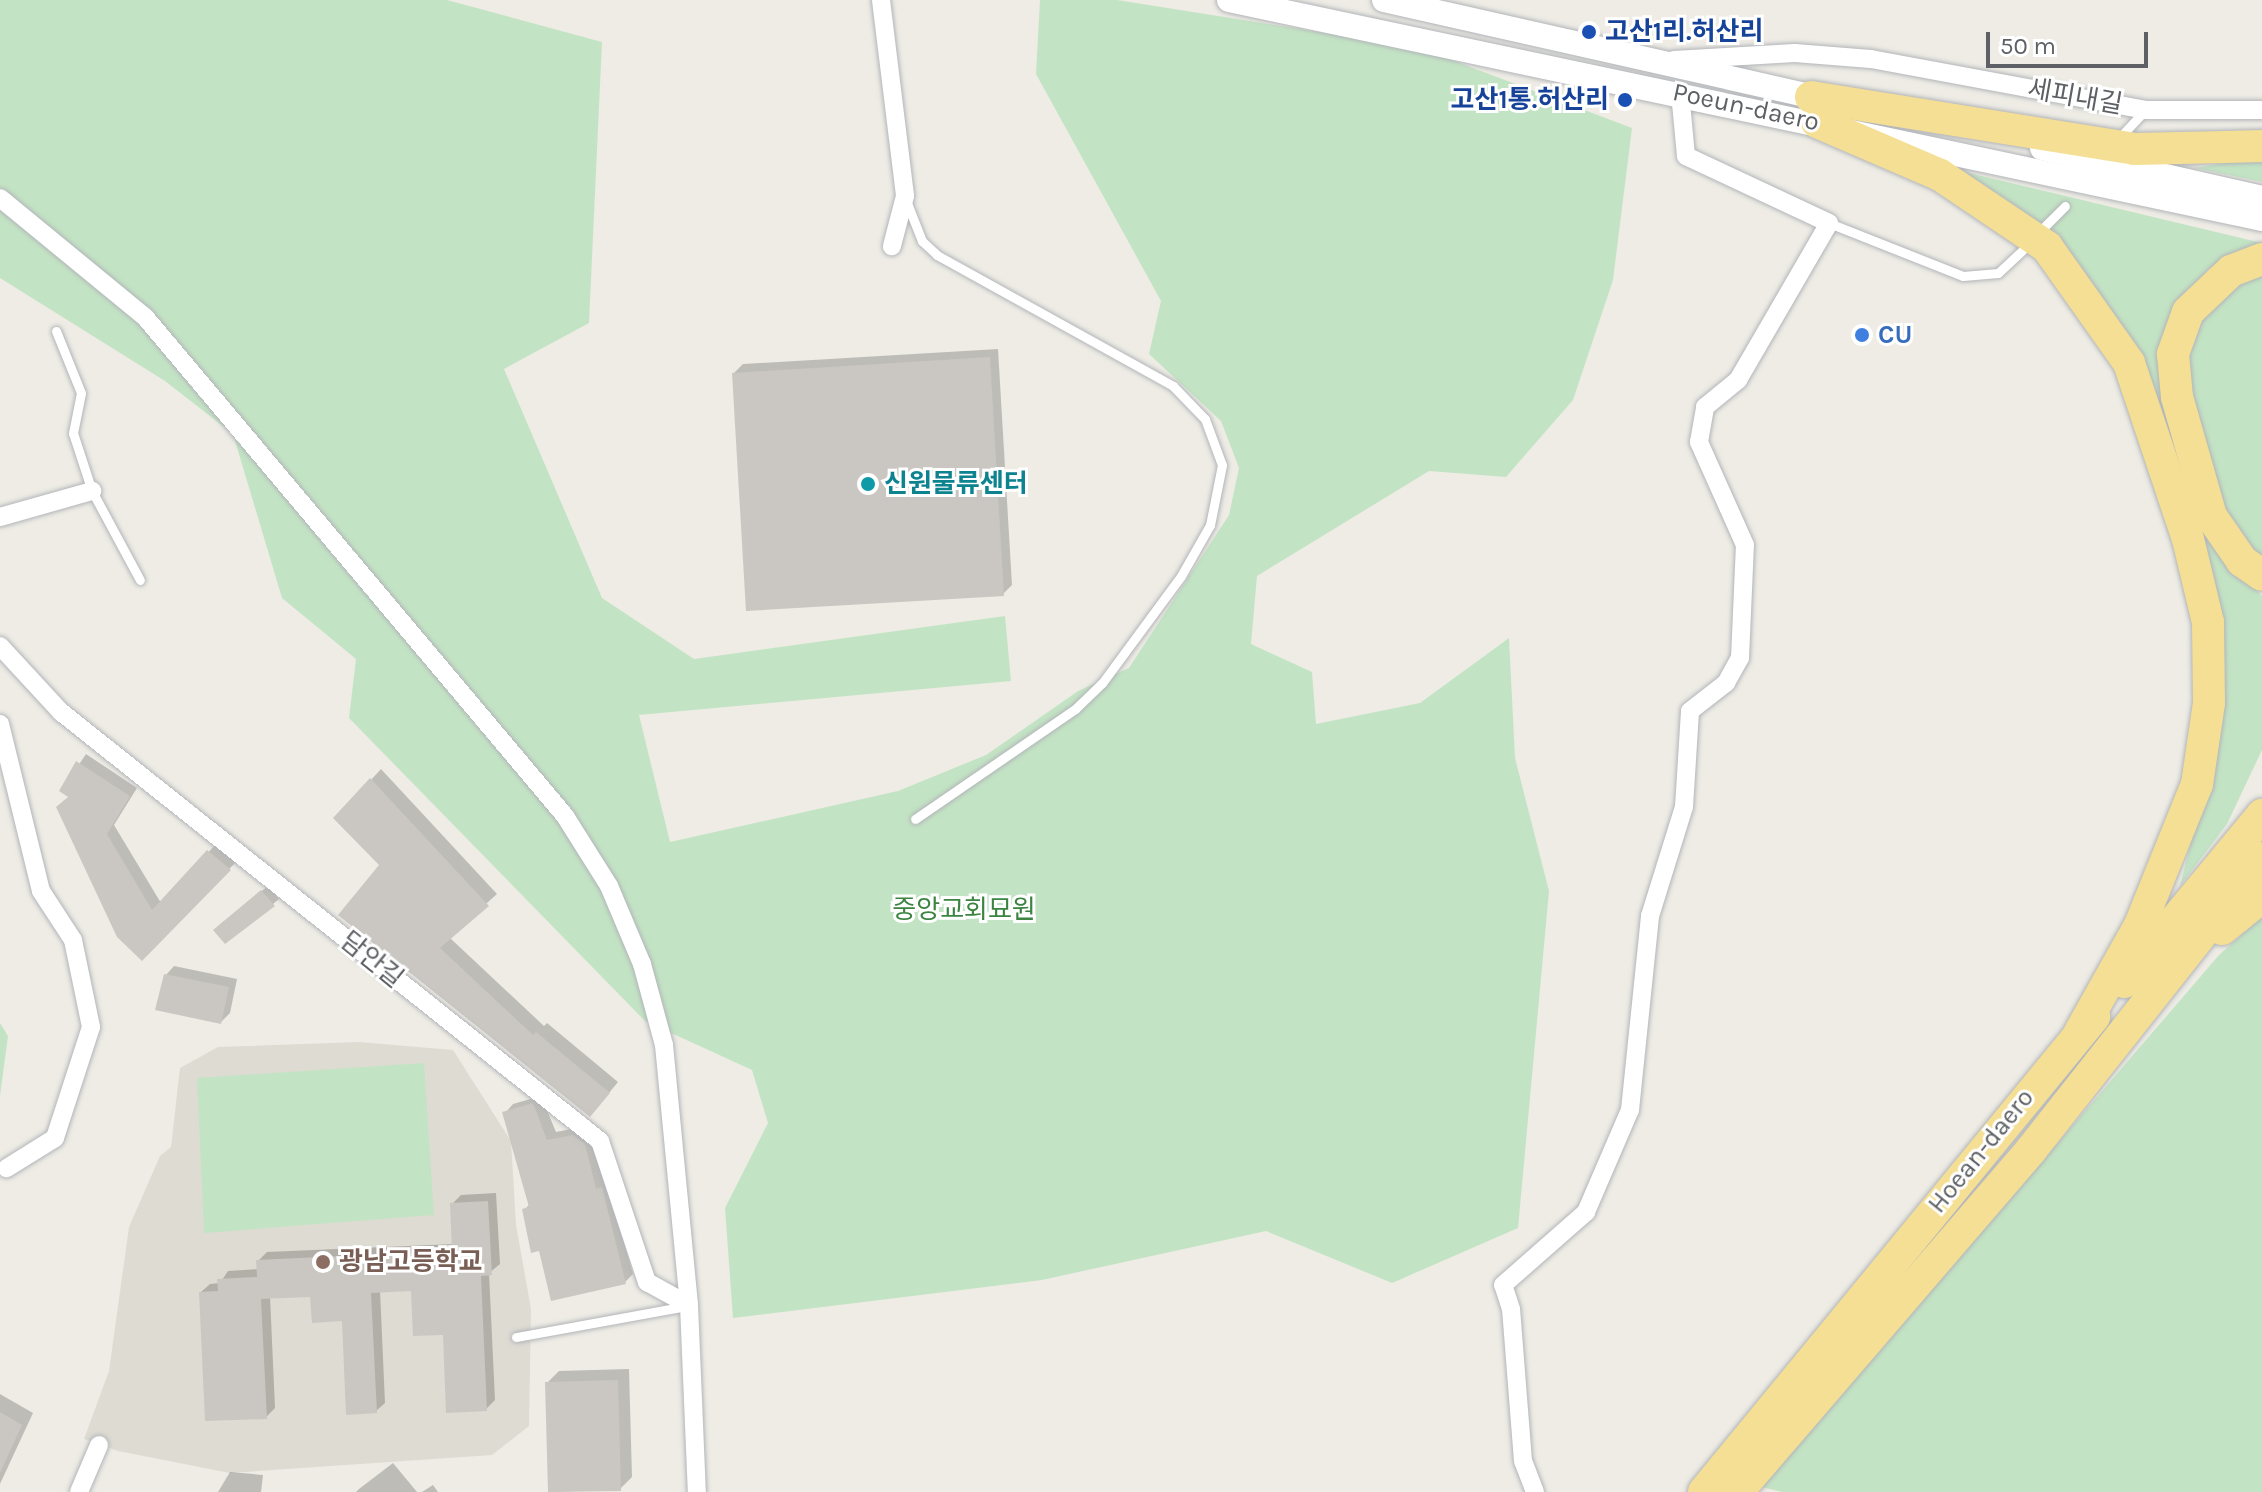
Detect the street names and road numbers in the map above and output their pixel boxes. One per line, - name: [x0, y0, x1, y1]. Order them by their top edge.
- street label: 세피내길: [2025, 73, 2125, 121]
- street label: Poeun-daero: [1670, 76, 1822, 138]
- street label: 담안길: [334, 925, 410, 995]
- street label: Hoean-daero: [1921, 1083, 2041, 1219]

